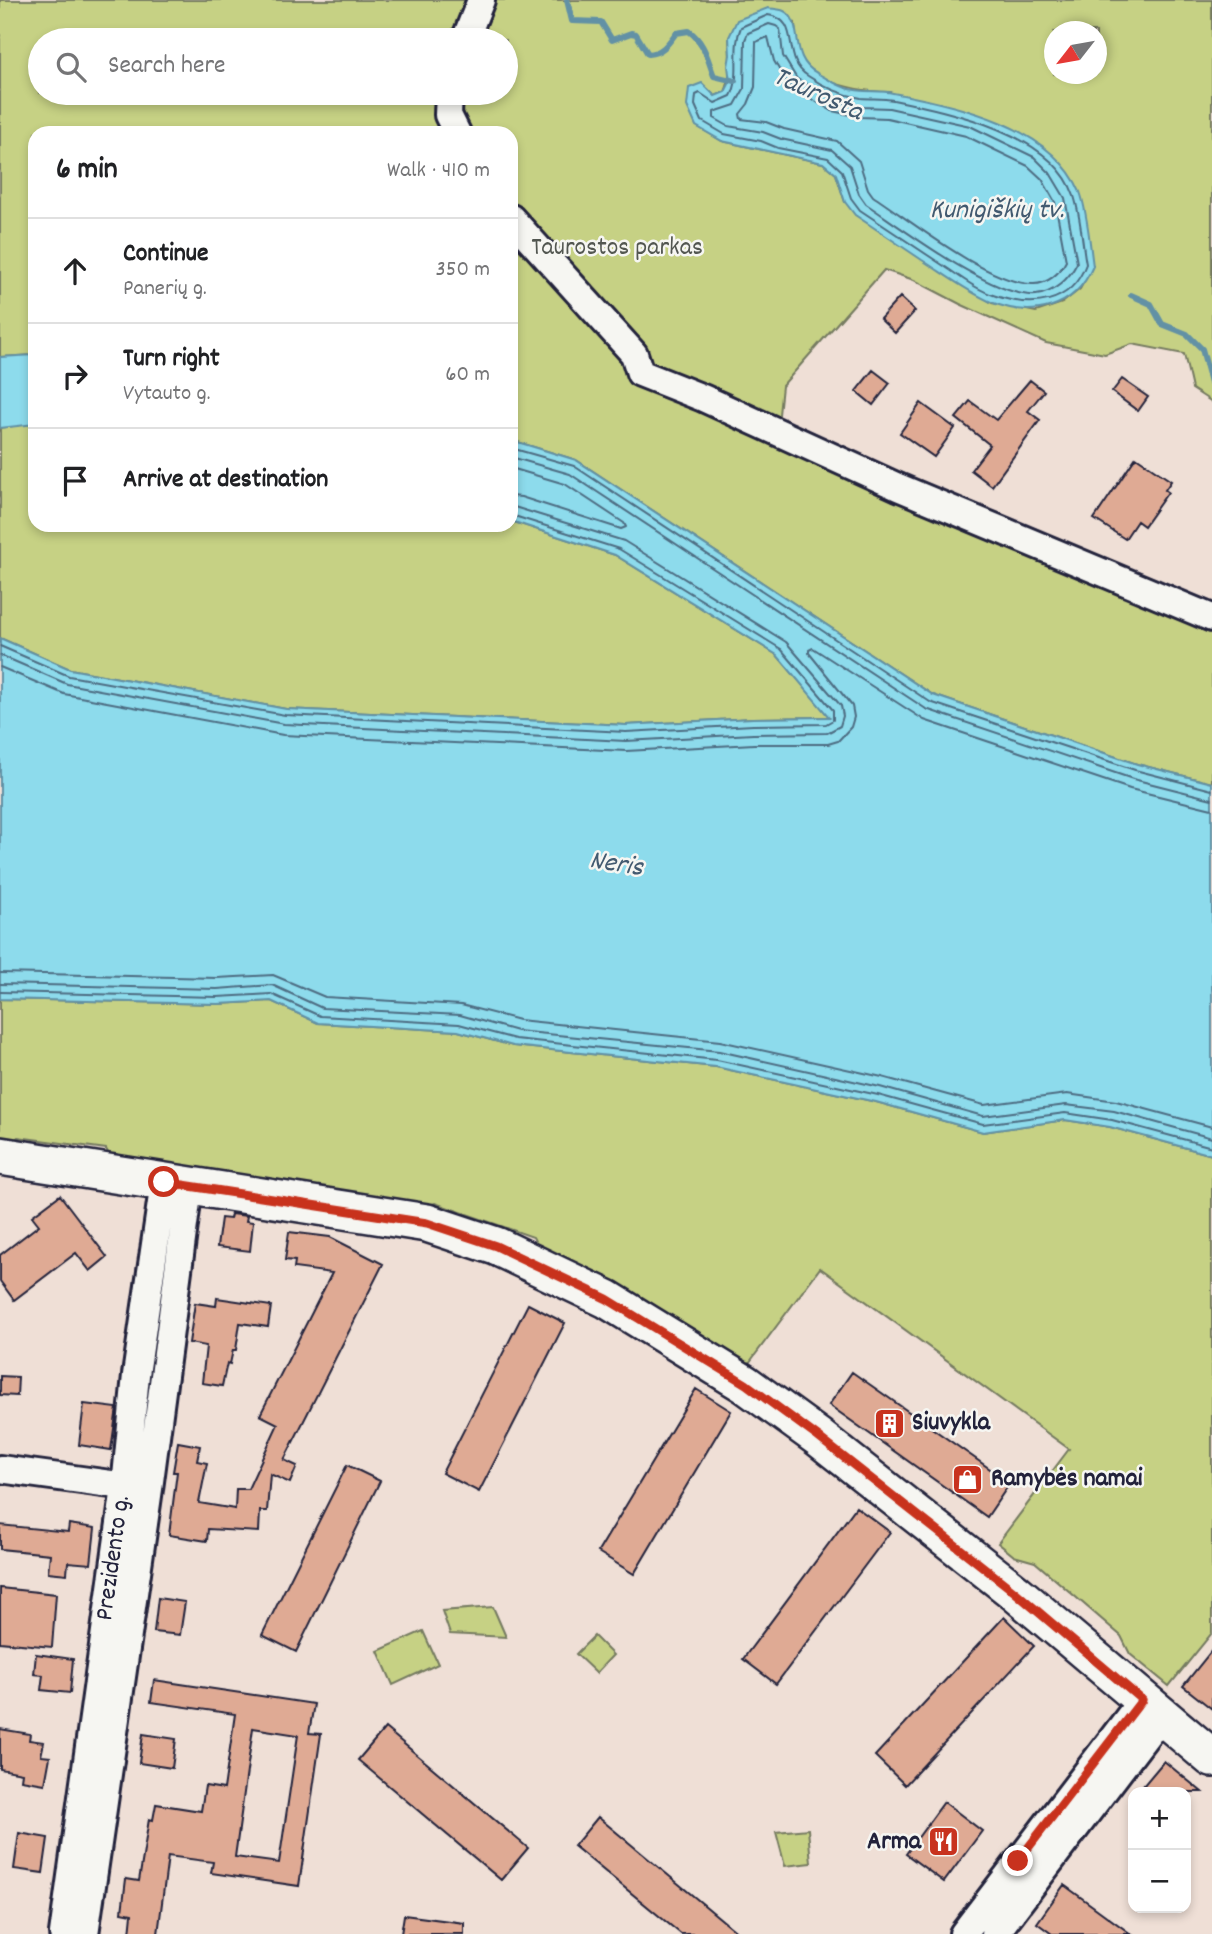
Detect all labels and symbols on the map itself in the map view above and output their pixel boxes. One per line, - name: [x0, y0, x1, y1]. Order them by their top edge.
- north arrow: [1044, 21, 1107, 84]
- water label: Taurosta: [766, 59, 870, 134]
- water label: Kunigiškių tv.: [930, 192, 1064, 232]
- park label: Taurostos parkas: [531, 230, 703, 267]
- water label: Neris: [586, 842, 647, 890]
- route start: [148, 1166, 179, 1197]
- place label: Siuvykla: [912, 1405, 991, 1442]
- building icon: Siuvykla: [872, 1406, 906, 1440]
- place label: Ramybės namai: [991, 1461, 1143, 1498]
- shop icon: Ramybės namai: [951, 1462, 985, 1496]
- street label: Prezidento g.: [87, 1493, 141, 1623]
- place label: Arma: [867, 1824, 922, 1861]
- restaurant icon: Arma: [927, 1825, 961, 1859]
- route end: [1002, 1845, 1033, 1876]

